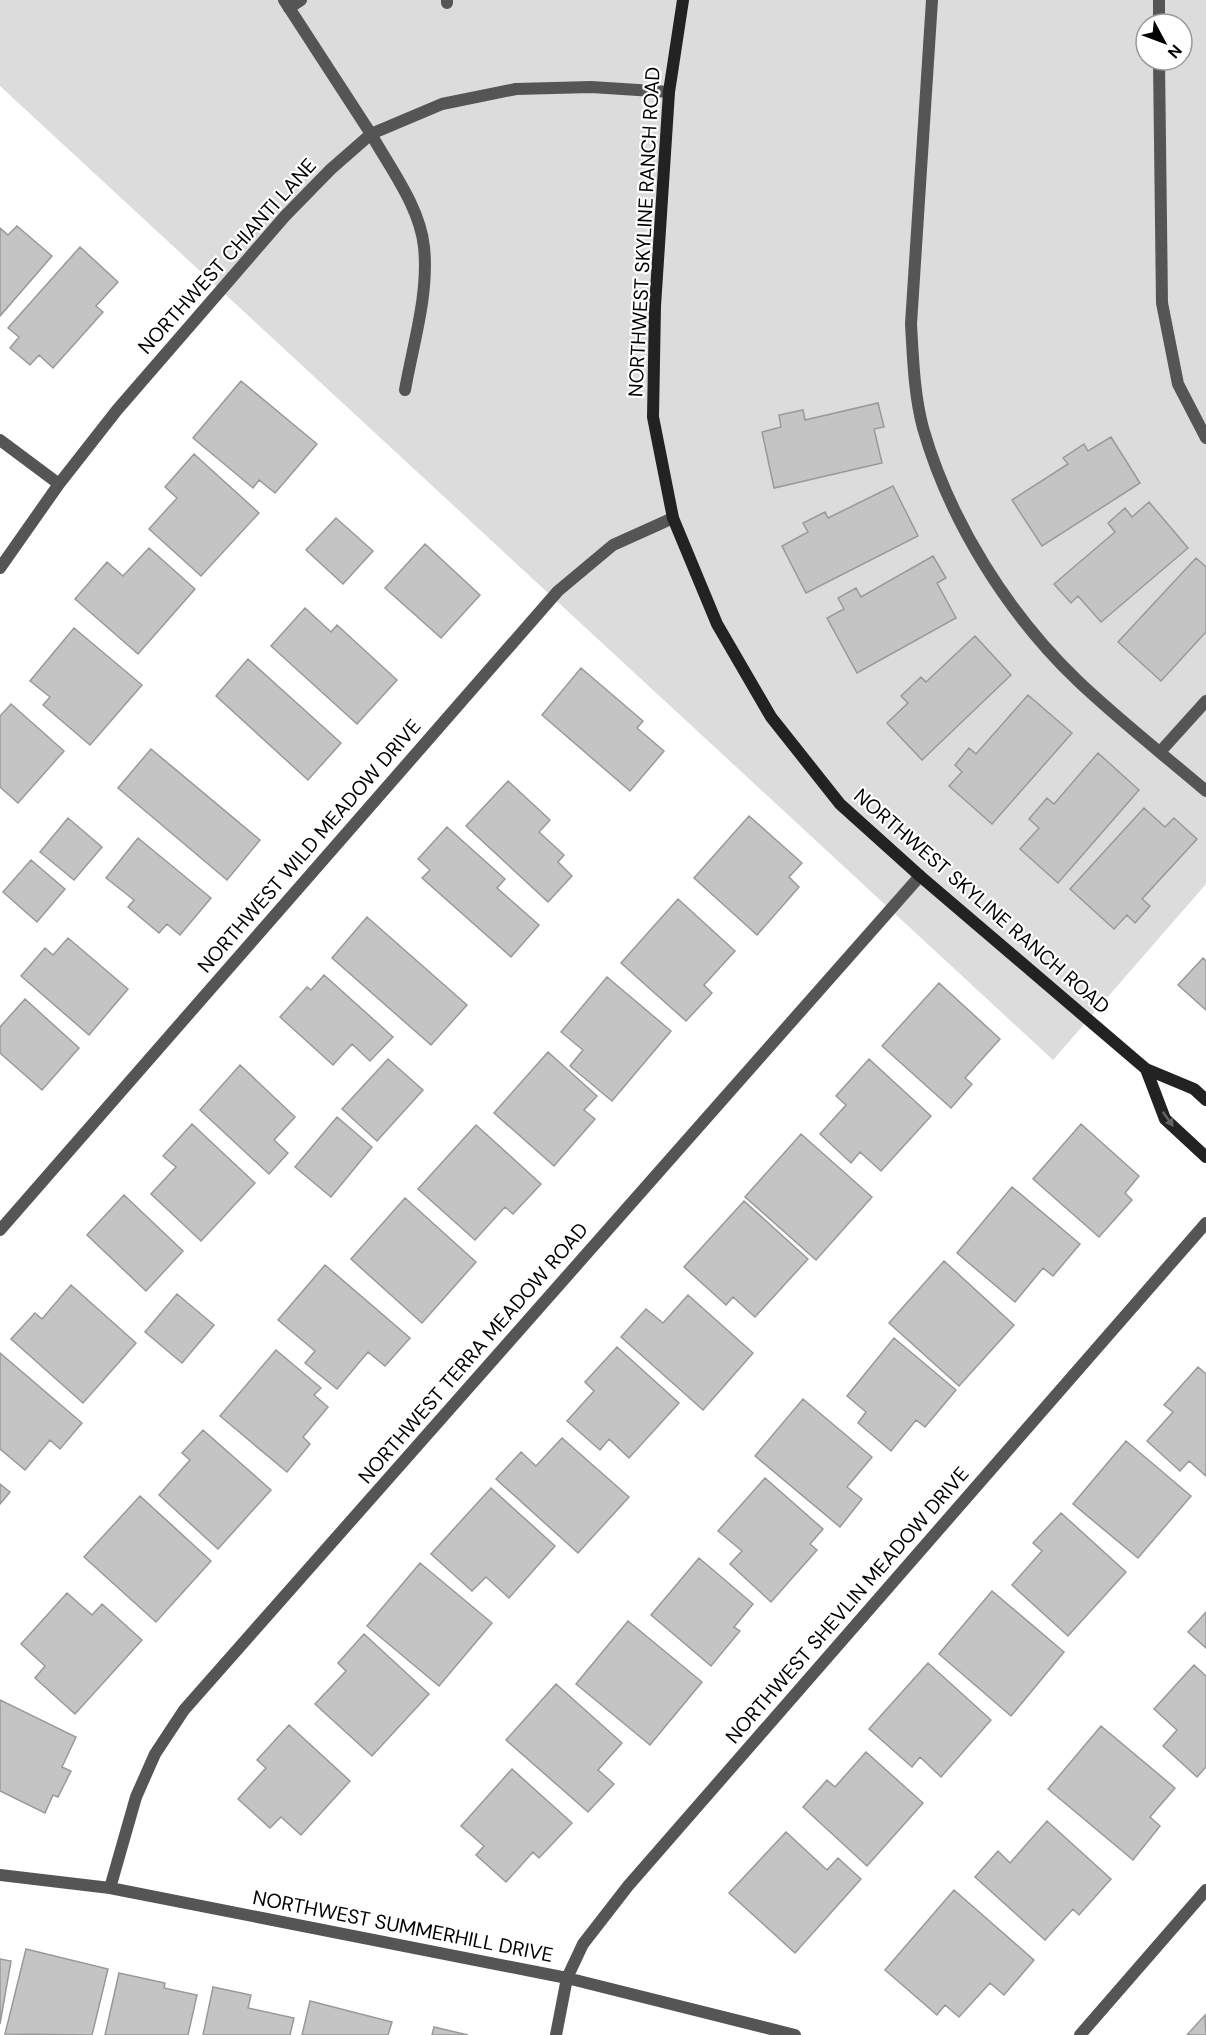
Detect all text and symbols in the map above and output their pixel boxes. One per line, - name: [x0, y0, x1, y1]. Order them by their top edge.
- north arrow: [1134, 12, 1194, 72]
- text: N: [1163, 40, 1187, 63]
- street label: NORTHWEST SKYLINE RANCH ROAD: [622, 66, 666, 398]
- street label: NORTHWEST CHIANTI LANE: [132, 153, 322, 359]
- street label: NORTHWEST WILD MEADOW DRIVE: [192, 714, 426, 978]
- street label: NORTHWEST SKYLINE RANCH ROAD: [849, 783, 1115, 1019]
- one-way arrow: [1162, 1110, 1174, 1126]
- street label: NORTHWEST TERRA MEADOW ROAD: [352, 1217, 594, 1489]
- street label: NORTHWEST SHEVLIN MEADOW DRIVE: [720, 1461, 974, 1749]
- street label: NORTHWEST SUMMERHILL DRIVE: [250, 1884, 556, 1968]

